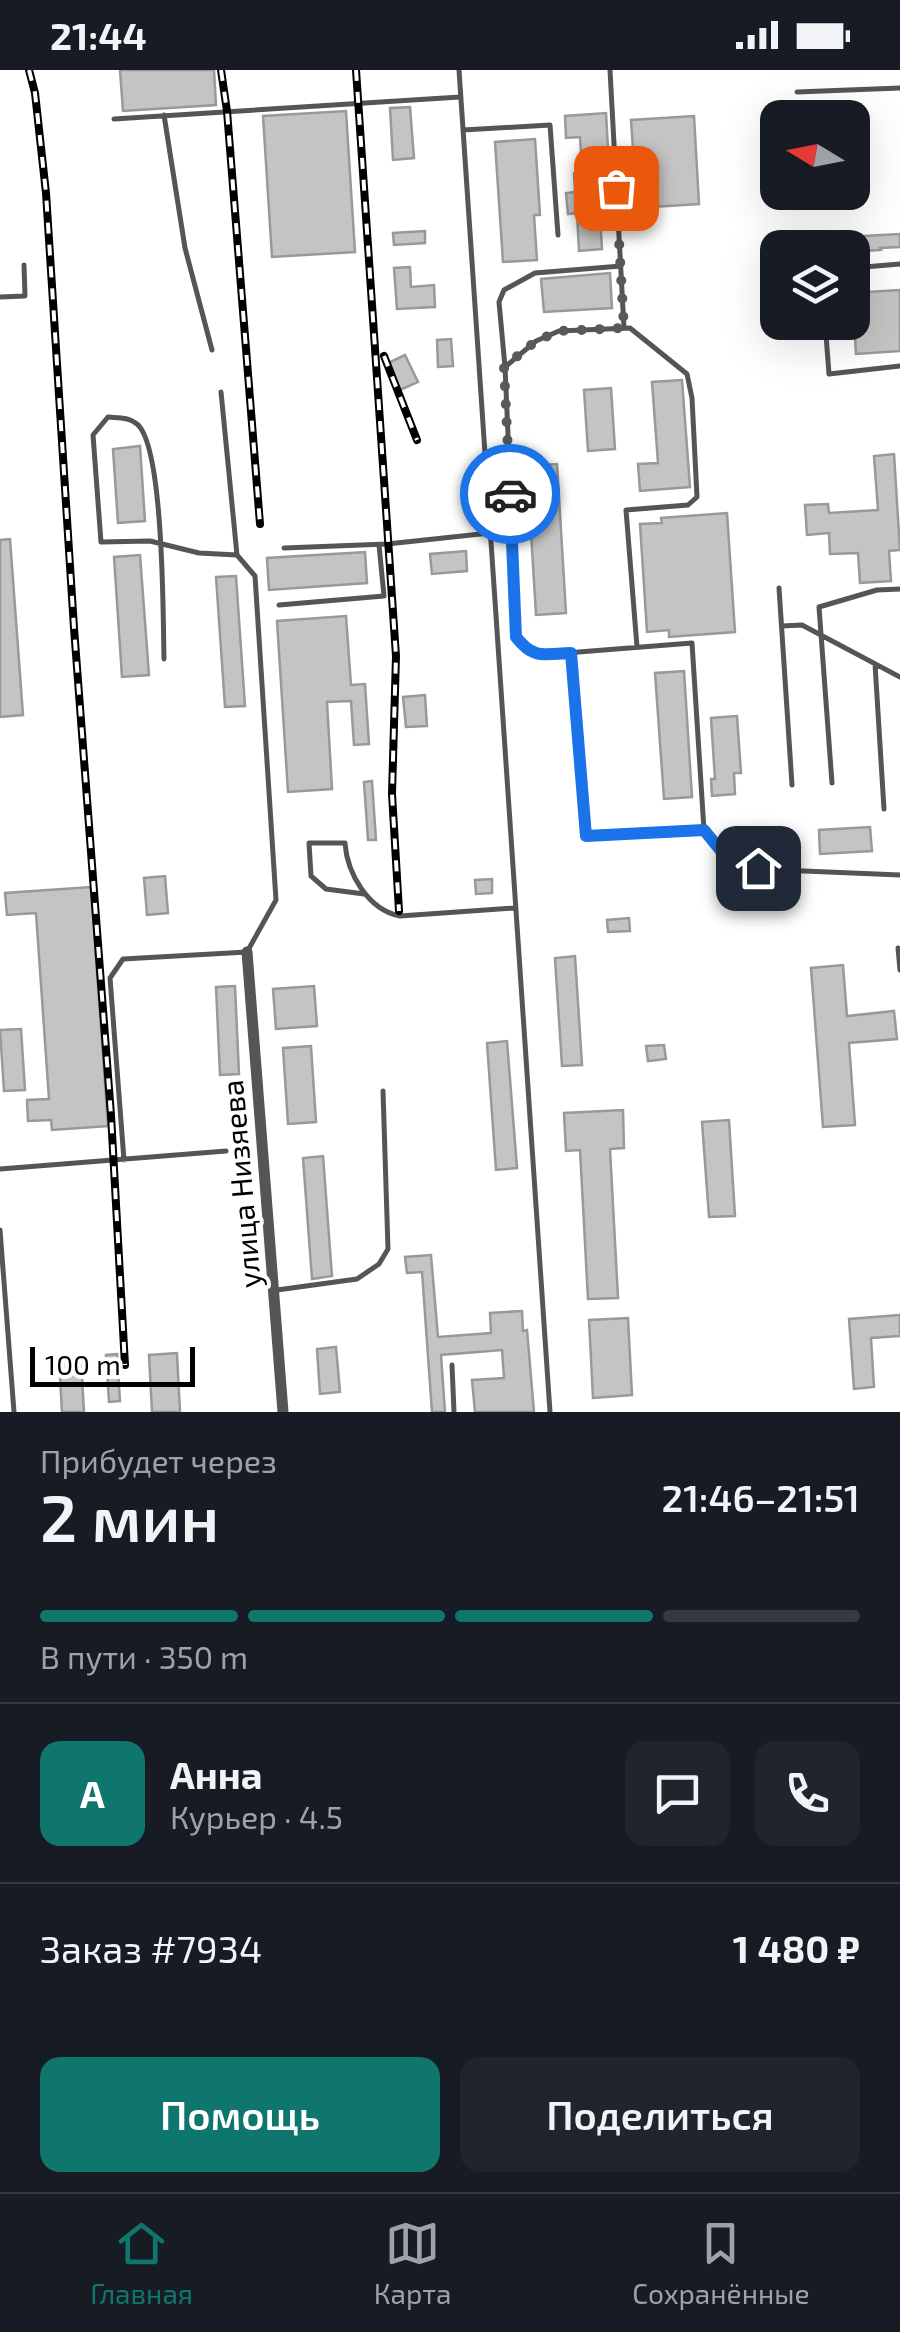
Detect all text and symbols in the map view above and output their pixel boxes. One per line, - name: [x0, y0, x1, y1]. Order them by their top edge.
- text: 21:44: [50, 12, 147, 58]
- north arrow: [760, 100, 870, 210]
- map controls: [760, 100, 870, 340]
- pin: [574, 146, 659, 231]
- icon: bag: [589, 161, 644, 216]
- button: layers: [760, 230, 870, 340]
- courier: [460, 444, 560, 544]
- icon: car: [483, 467, 538, 522]
- pin: [716, 826, 801, 911]
- icon: home: [731, 841, 786, 896]
- street label: улица Низяева: [213, 1078, 268, 1290]
- scale bar: [30, 1342, 195, 1386]
- text: 100 m: [45, 1347, 121, 1381]
- text: Прибудет через: [40, 1441, 277, 1479]
- text: 21:46–21:51: [661, 1474, 860, 1520]
- text: 2 мин: [40, 1477, 219, 1555]
- text: В пути · 350 m: [40, 1637, 248, 1675]
- button: chat: [625, 1741, 730, 1846]
- button: phone: [755, 1741, 860, 1846]
- text: Анна: [170, 1751, 263, 1797]
- text: А: [80, 1770, 105, 1816]
- text: Курьер · 4.5: [170, 1797, 343, 1835]
- text: Заказ #7934: [40, 1925, 262, 1971]
- text: 1 480 ₽: [733, 1925, 860, 1971]
- button: Помощь: [40, 2057, 440, 2172]
- button: Поделиться: [460, 2057, 860, 2172]
- tab: Главная: [90, 2216, 193, 2310]
- tab: Карта: [374, 2216, 452, 2310]
- tab: Сохранённые: [632, 2216, 810, 2310]

